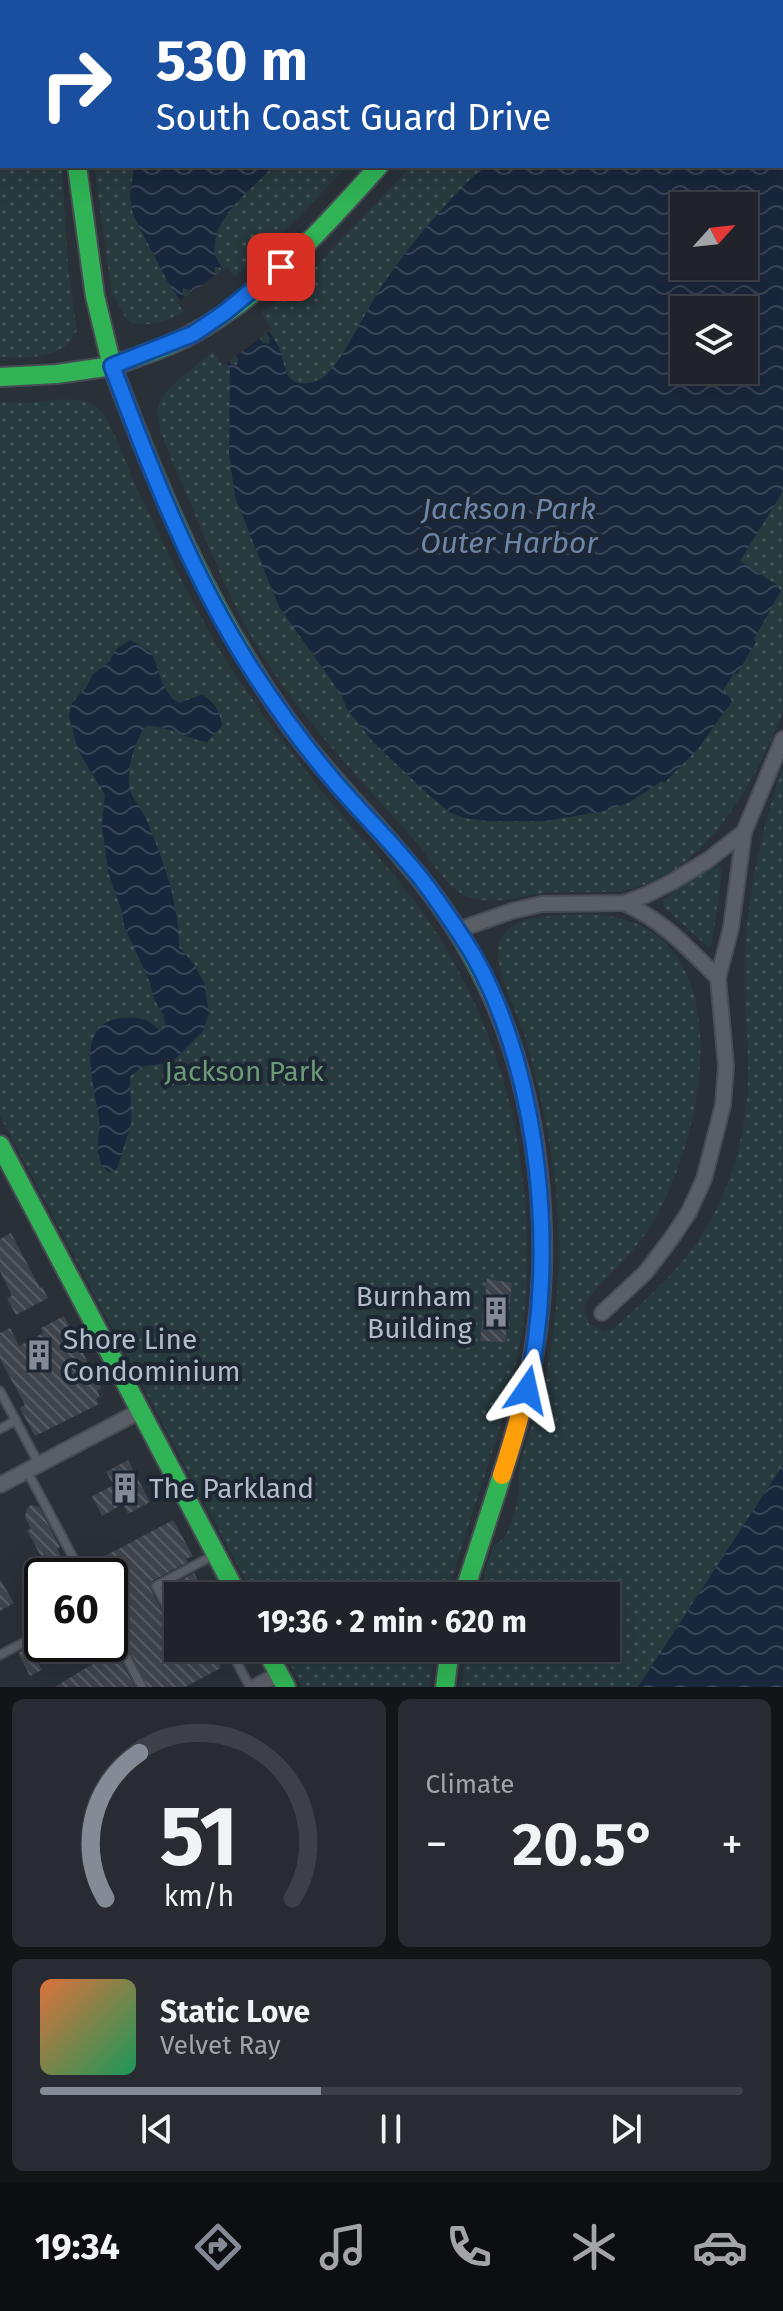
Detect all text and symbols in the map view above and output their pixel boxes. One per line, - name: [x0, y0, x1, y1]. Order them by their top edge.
- text: 530 m: [156, 28, 308, 95]
- icon: right: [24, 32, 128, 136]
- text: South Coast Guard Drive: [156, 96, 551, 140]
- north arrow: [670, 192, 758, 280]
- map controls: [670, 192, 758, 384]
- pin: [247, 233, 315, 301]
- icon: arrive: [259, 245, 303, 289]
- button: layers: [670, 296, 758, 384]
- water label: Jackson Park Outer Harbor: [420, 491, 599, 561]
- park label: Jackson Park: [164, 1055, 325, 1088]
- place label: Burnham Building: [356, 1280, 472, 1345]
- building icon: Burnham Building: [479, 1295, 513, 1329]
- place label: Shore Line Condominium: [63, 1323, 240, 1388]
- building icon: Shore Line Condominium: [22, 1338, 56, 1372]
- position arrow: [485, 1348, 569, 1432]
- building icon: The Parkland: [108, 1471, 142, 1505]
- place label: The Parkland: [149, 1472, 314, 1505]
- speed limit sign: 60: [24, 1558, 128, 1662]
- text: 19:36 · 2 min · 620 m: [257, 1604, 527, 1640]
- text: Climate: [426, 1769, 514, 1800]
- text: 51: [160, 1787, 238, 1887]
- text: 20.5°: [512, 1809, 656, 1881]
- text: −: [426, 1818, 448, 1871]
- text: +: [721, 1818, 743, 1871]
- text: km/h: [163, 1879, 234, 1914]
- text: Static Love: [160, 1994, 310, 2030]
- text: Velvet Ray: [160, 2030, 280, 2061]
- icon: previous: [135, 2107, 179, 2151]
- icon: pause: [369, 2107, 413, 2151]
- icon: next: [604, 2107, 648, 2151]
- icon: directions: [190, 2219, 246, 2275]
- icon: music: [315, 2219, 371, 2275]
- icon: phone: [441, 2219, 497, 2275]
- icon: climate: [566, 2219, 622, 2275]
- icon: car: [692, 2219, 748, 2275]
- text: 19:34: [35, 2225, 120, 2269]

